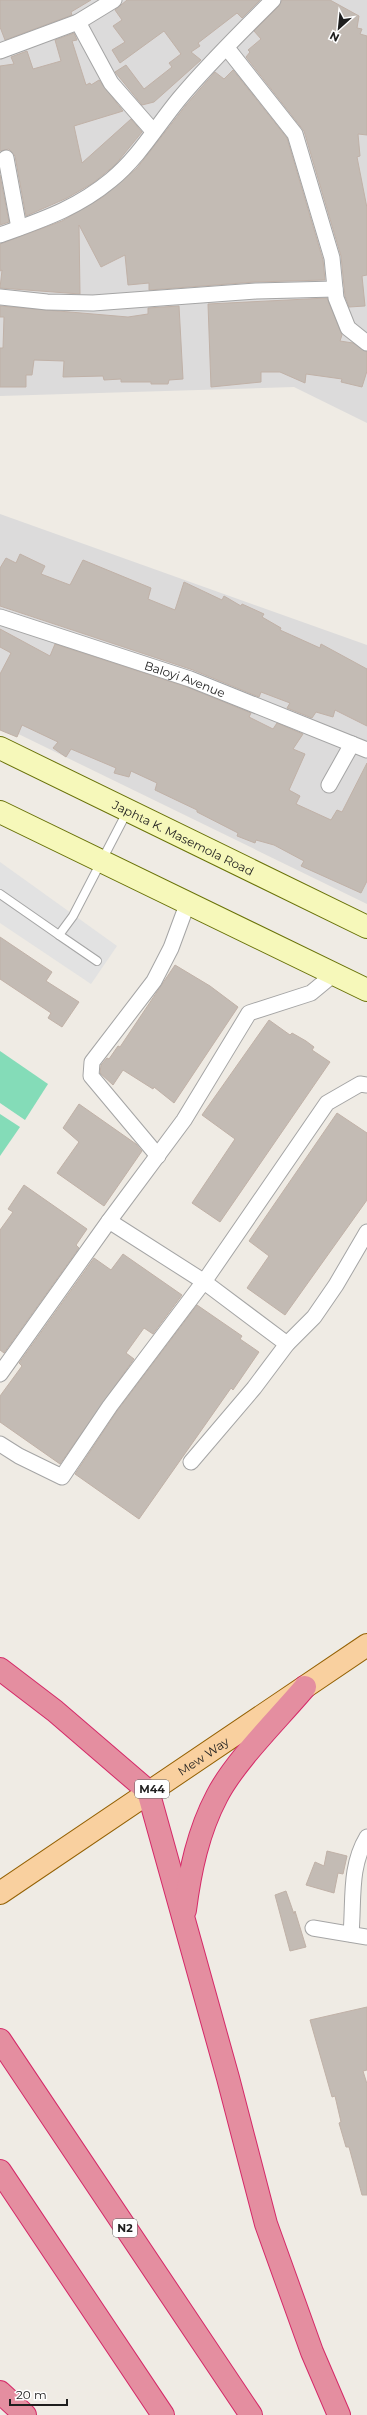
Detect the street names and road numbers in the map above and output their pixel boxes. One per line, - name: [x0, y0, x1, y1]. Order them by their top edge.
- street label: Baloyi Avenue: [143, 657, 228, 700]
- street label: Japhta K. Masemola Road: [109, 796, 256, 878]
- street label: Mew Way: [175, 1733, 232, 1778]
- road number: M44: [135, 1780, 169, 1798]
- road number: N2: [113, 2219, 137, 2237]

